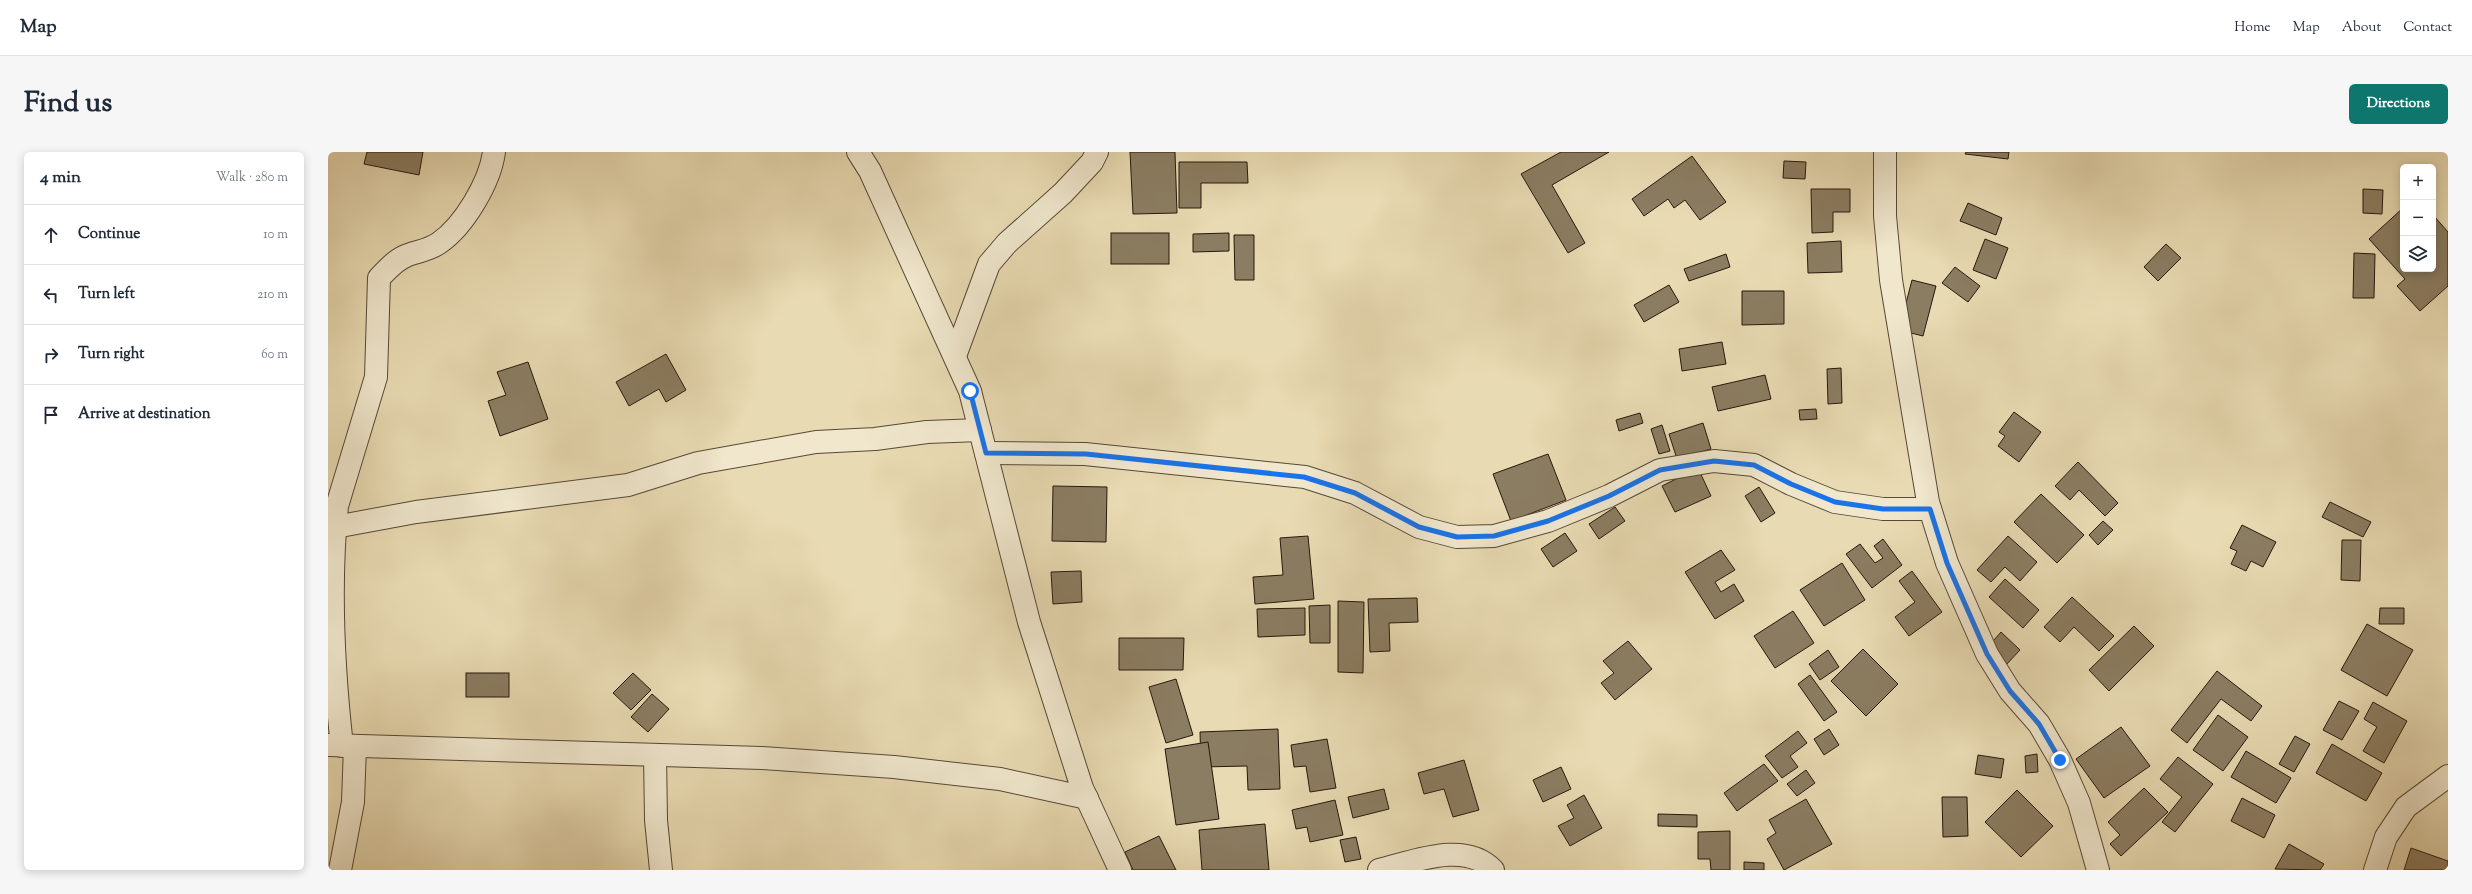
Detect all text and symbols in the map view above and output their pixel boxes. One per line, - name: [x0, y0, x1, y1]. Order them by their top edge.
- text: Map: [20, 14, 57, 41]
- text: Home: [2234, 18, 2271, 38]
- text: Map: [2293, 18, 2320, 38]
- text: About: [2342, 18, 2381, 38]
- text: Contact: [2403, 18, 2452, 38]
- text: Find us: [24, 84, 112, 124]
- button: Directions: [2349, 84, 2448, 124]
- map controls: [2400, 164, 2436, 272]
- button: +: [2400, 164, 2436, 200]
- text: 4 min: [40, 166, 81, 190]
- text: Walk · 280 m: [216, 169, 288, 187]
- button: −: [2400, 200, 2436, 236]
- icon: ahead: [40, 224, 62, 246]
- text: Continue: [78, 224, 140, 245]
- text: 10 m: [263, 226, 288, 244]
- button: layers: [2400, 236, 2436, 272]
- icon: left: [40, 284, 62, 306]
- text: Turn left: [78, 284, 135, 305]
- text: 210 m: [257, 286, 288, 304]
- icon: right: [40, 344, 62, 366]
- text: Turn right: [78, 344, 144, 365]
- text: 60 m: [261, 346, 288, 364]
- route start: [961, 382, 979, 400]
- icon: arrive: [40, 404, 62, 426]
- text: Arrive at destination: [78, 404, 211, 425]
- route end: [2051, 751, 2069, 769]

